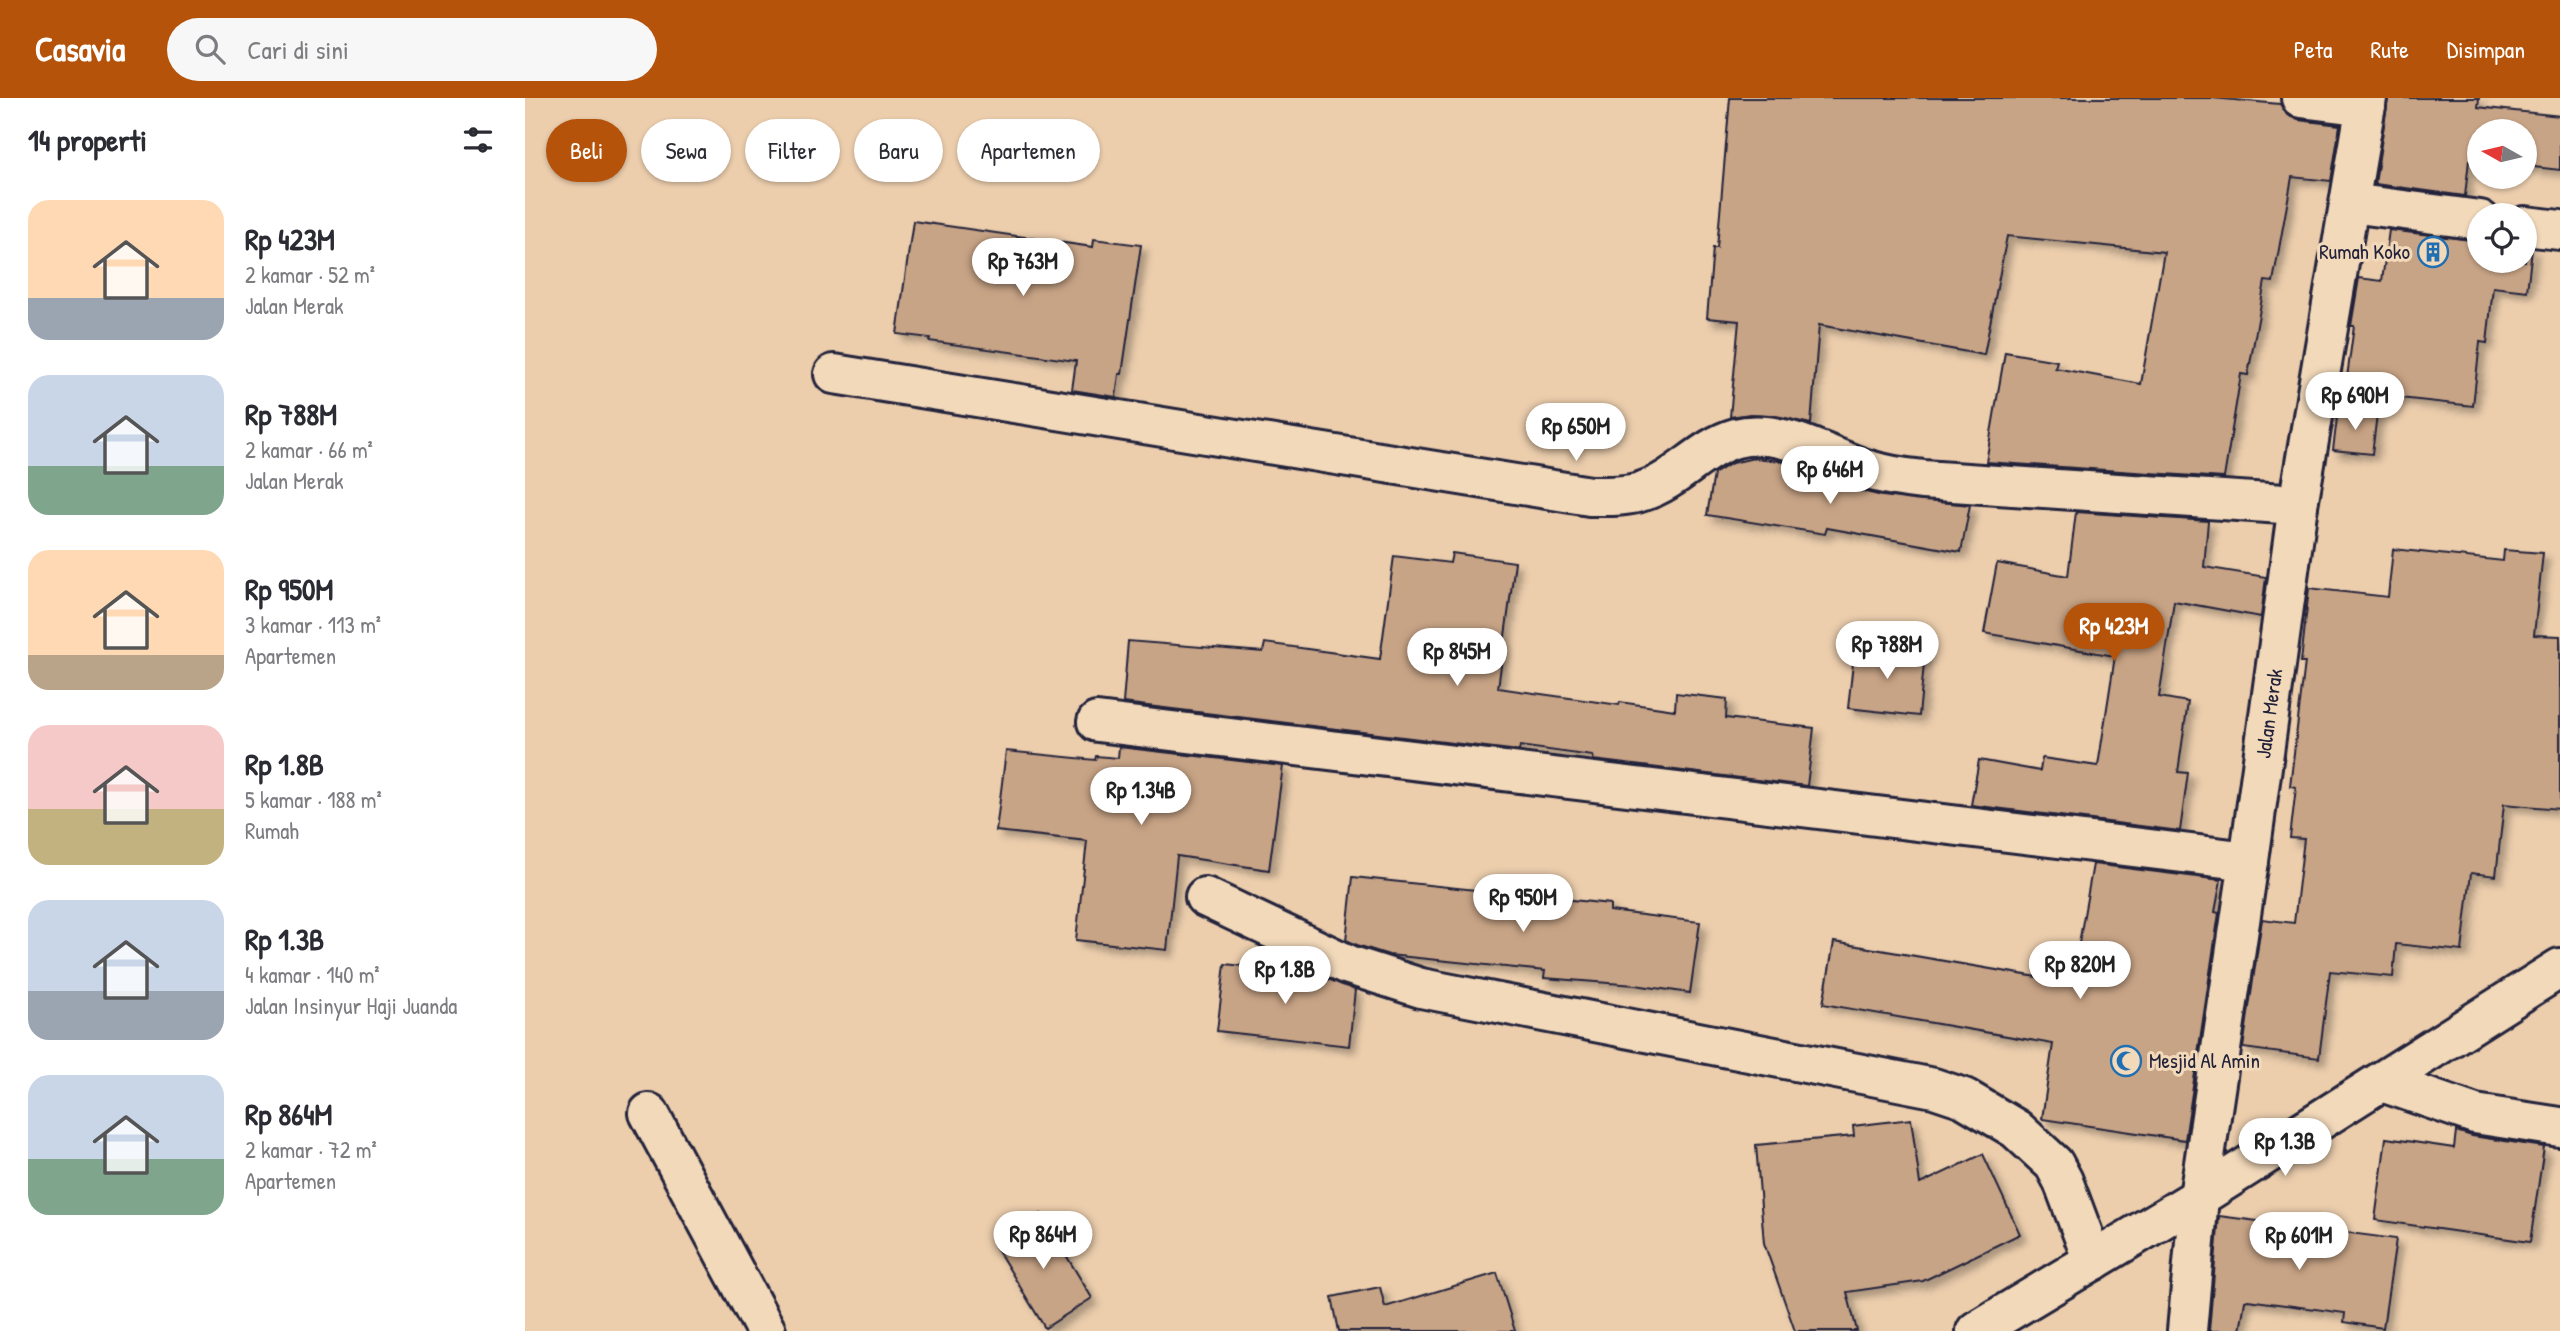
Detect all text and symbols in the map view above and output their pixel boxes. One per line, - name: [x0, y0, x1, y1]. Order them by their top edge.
- search box: [167, 18, 657, 81]
- text: Casavia: [35, 27, 125, 71]
- icon: search: [191, 30, 229, 68]
- text: Cari di sini: [247, 32, 349, 67]
- text: Peta: [2294, 33, 2332, 65]
- text: Rute: [2370, 33, 2409, 65]
- text: Disimpan: [2447, 33, 2525, 65]
- chip: Beli: [546, 119, 627, 182]
- chip: Sewa: [641, 119, 731, 182]
- chip: Filter: [745, 119, 840, 182]
- chip: Baru: [854, 119, 943, 182]
- chip: Apartemen: [957, 119, 1100, 182]
- north arrow: [2467, 119, 2537, 189]
- map controls: [2467, 119, 2537, 273]
- text: 14 properti: [28, 120, 147, 160]
- icon: filters: [459, 121, 497, 159]
- button: locate: [2467, 203, 2537, 273]
- text: Rp 423M: [245, 219, 335, 259]
- icon: home: [84, 228, 168, 312]
- building icon: Rumah Koko: [2416, 235, 2450, 269]
- place label: Rumah Koko: [2319, 237, 2410, 266]
- pin: Rp 763M: [958, 238, 1088, 298]
- text: Rp 763M: [988, 245, 1058, 276]
- text: 2 kamar · 52 m²: [245, 259, 375, 290]
- text: Jalan Merak: [245, 290, 344, 321]
- pin: Rp 690M: [2290, 372, 2420, 432]
- text: Rp 690M: [2321, 379, 2389, 410]
- text: Rp 788M: [245, 394, 337, 434]
- icon: home: [84, 403, 168, 487]
- pin: Rp 650M: [1511, 404, 1641, 463]
- text: Rp 650M: [1542, 410, 1610, 441]
- text: 2 kamar · 66 m²: [245, 434, 373, 465]
- pin: Rp 646M: [1765, 446, 1895, 506]
- text: Rp 646M: [1797, 453, 1863, 484]
- text: Jalan Merak: [245, 465, 344, 496]
- text: Rp 950M: [245, 569, 333, 609]
- icon: home: [84, 578, 168, 662]
- pin: Rp 423M: [2049, 603, 2179, 663]
- text: 3 kamar · 113 m²: [245, 609, 381, 640]
- text: Rp 423M: [2080, 610, 2148, 641]
- pin: Rp 788M: [1822, 622, 1952, 681]
- pin: Rp 845M: [1392, 628, 1522, 688]
- text: Rp 788M: [1852, 628, 1922, 659]
- text: Rp 845M: [1423, 635, 1491, 666]
- text: Apartemen: [245, 640, 336, 671]
- street label: Jalan Merak: [2248, 667, 2289, 760]
- text: Rp 1.8B: [245, 744, 324, 784]
- icon: home: [84, 753, 168, 837]
- pin: Rp 1.34B: [1069, 768, 1213, 827]
- text: Rp 1.34B: [1106, 774, 1176, 805]
- text: 5 kamar · 188 m²: [245, 784, 382, 815]
- text: Rumah: [245, 815, 299, 846]
- pin: Rp 950M: [1458, 874, 1588, 934]
- text: Rp 950M: [1489, 881, 1557, 912]
- text: Rp 1.3B: [245, 919, 324, 959]
- icon: home: [84, 928, 168, 1012]
- pin: Rp 820M: [2015, 942, 2145, 1001]
- pin: Rp 1.8B: [1220, 946, 1350, 1006]
- text: Rp 820M: [2045, 948, 2115, 979]
- text: Rp 1.8B: [1255, 953, 1315, 984]
- text: 4 kamar · 140 m²: [245, 959, 380, 990]
- text: Jalan Insinyur Haji Juanda: [245, 990, 457, 1021]
- mosque icon: Mesjid Al Amin: [2109, 1044, 2143, 1078]
- place label: Mesjid Al Amin: [2149, 1046, 2260, 1075]
- text: Rp 864M: [245, 1094, 332, 1134]
- icon: home: [84, 1103, 168, 1187]
- pin: Rp 1.3B: [2220, 1118, 2350, 1178]
- text: Rp 1.3B: [2255, 1125, 2315, 1156]
- text: 2 kamar · 72 m²: [245, 1134, 377, 1165]
- text: Apartemen: [245, 1165, 336, 1196]
- pin: Rp 864M: [978, 1212, 1108, 1271]
- pin: Rp 601M: [2234, 1212, 2364, 1272]
- text: Rp 864M: [1009, 1218, 1077, 1249]
- text: Rp 601M: [2265, 1219, 2333, 1250]

